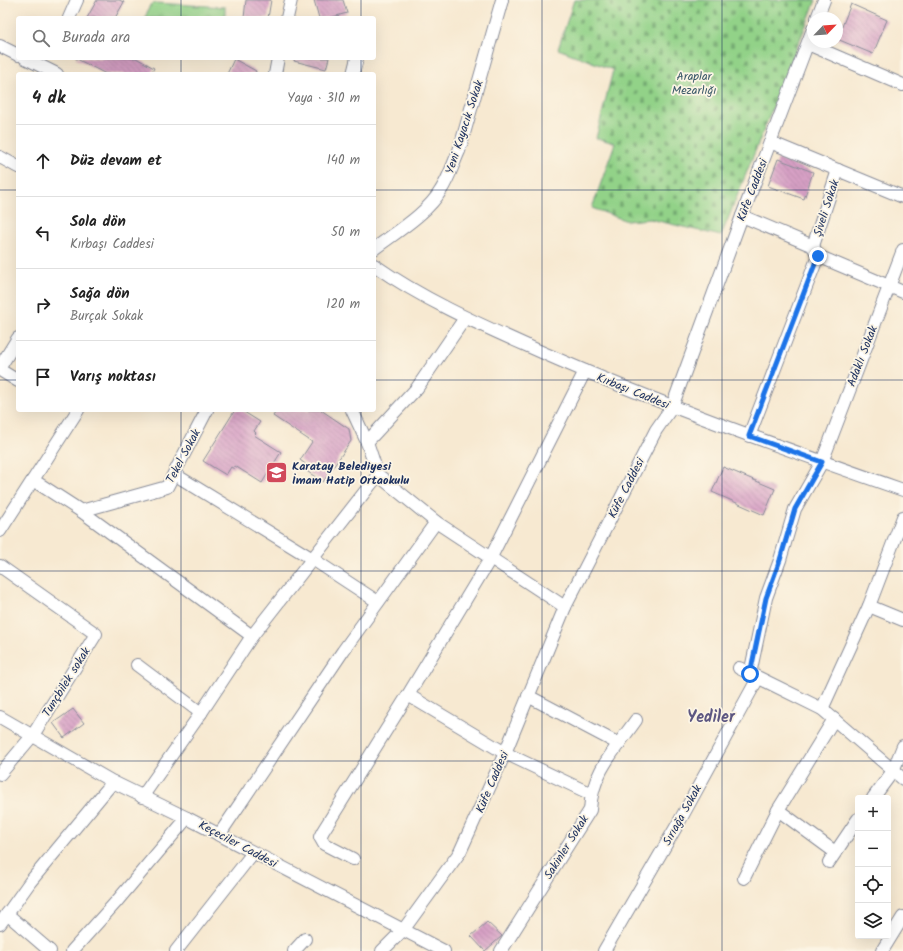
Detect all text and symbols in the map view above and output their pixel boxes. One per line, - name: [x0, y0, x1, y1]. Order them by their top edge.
- north arrow: [807, 12, 843, 48]
- search box: [16, 16, 376, 60]
- text: Burada ara: [62, 26, 130, 50]
- icon: search: [30, 27, 52, 49]
- park label: Araplar Mezarlığı: [672, 67, 716, 100]
- street label: Yeni Kayacık Sokak: [440, 77, 489, 177]
- text: 4 dk: [32, 85, 65, 112]
- text: Yaya · 310 m: [287, 88, 360, 109]
- text: Düz devam et: [70, 149, 162, 173]
- icon: ahead: [32, 150, 54, 172]
- text: 140 m: [327, 150, 360, 171]
- street label: Küfe Caddesi: [732, 155, 774, 224]
- street label: Şiveli Sokak: [808, 177, 845, 239]
- text: Sola dön: [70, 210, 126, 234]
- icon: left: [32, 222, 54, 244]
- text: 50 m: [331, 222, 360, 243]
- text: Kırbaşı Caddesi: [70, 234, 154, 255]
- route end: [809, 247, 827, 265]
- text: Sağa dön: [70, 282, 130, 306]
- icon: right: [32, 294, 54, 316]
- text: 120 m: [326, 294, 360, 315]
- text: Burçak Sokak: [70, 306, 143, 327]
- street label: Adaklı Sokak: [842, 323, 883, 390]
- text: Varış noktası: [70, 365, 156, 389]
- icon: arrive: [32, 366, 54, 388]
- street label: Kırbaşı Caddesi: [593, 368, 673, 415]
- street label: Tekel Sokak: [161, 425, 206, 487]
- street label: Küfe Caddesi: [603, 454, 650, 522]
- place label: Karatay Belediyesi İmam Hatip Ortaokulu: [292, 457, 409, 490]
- school or university icon: Karatay Belediyesi İmam Hatip Ortaokulu: [263, 460, 289, 486]
- street label: Tunçbilek sokak: [37, 643, 96, 721]
- route start: [741, 665, 759, 683]
- district label: Yediler: [687, 705, 736, 730]
- street label: Küfe Caddesi: [471, 747, 514, 816]
- street label: Sırıağa Sokak: [658, 781, 707, 849]
- map controls: [855, 795, 891, 939]
- button: +: [855, 795, 891, 831]
- street label: Sakinler Sokak: [539, 811, 594, 883]
- street label: Keçeciler Caddesi: [195, 816, 282, 874]
- button: −: [855, 831, 891, 867]
- button: locate: [855, 867, 891, 903]
- button: layers: [855, 903, 891, 939]

